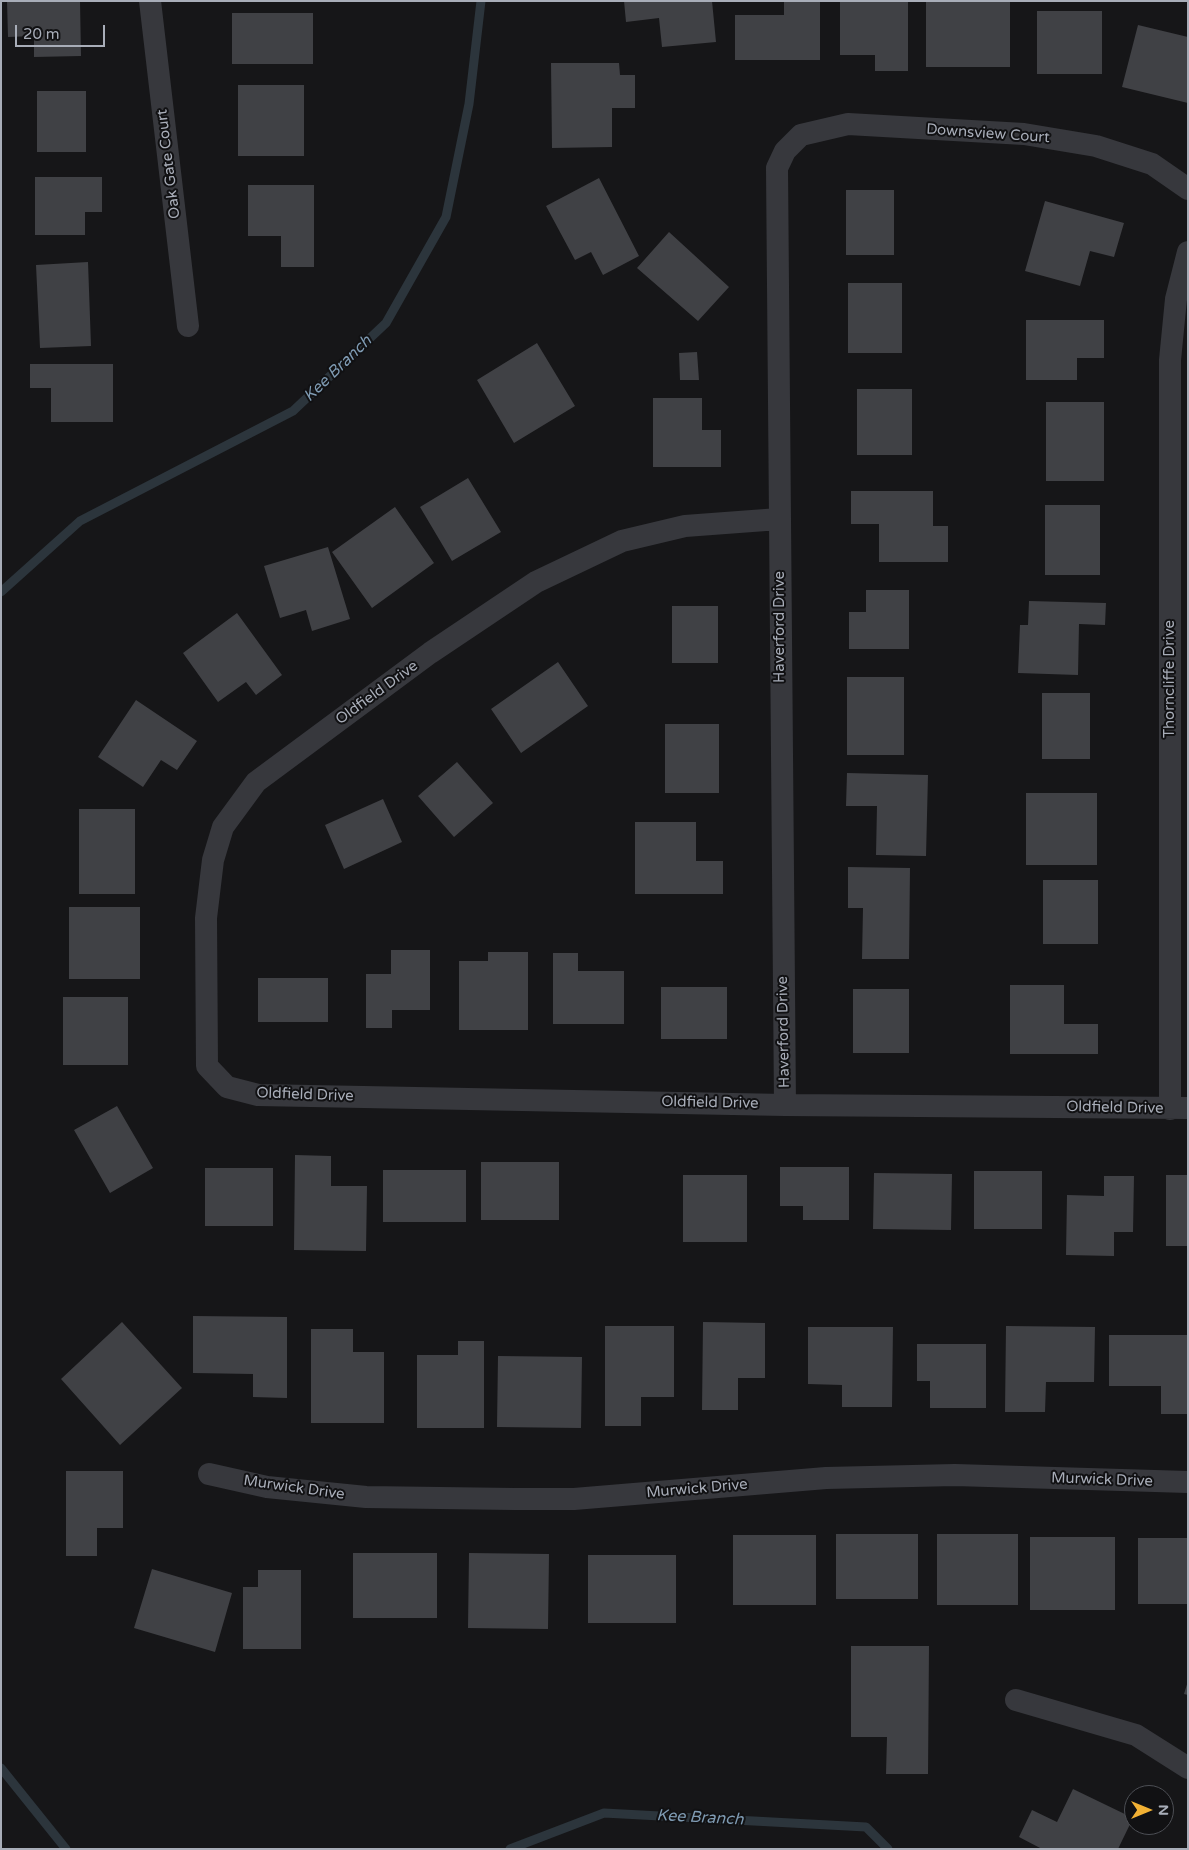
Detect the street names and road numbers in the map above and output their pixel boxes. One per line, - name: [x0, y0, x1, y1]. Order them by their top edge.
- street label: Oak Gate Court: [153, 108, 185, 220]
- street label: Downsview Court: [926, 121, 1050, 147]
- street label: Haverford Drive: [771, 571, 789, 683]
- street label: Thorncliffe Drive: [1161, 620, 1179, 738]
- street label: Oldfield Drive: [332, 657, 422, 729]
- street label: Haverford Drive: [774, 976, 794, 1088]
- street label: Oldfield Drive: [256, 1084, 354, 1106]
- street label: Oldfield Drive: [661, 1093, 759, 1113]
- street label: Oldfield Drive: [1066, 1098, 1164, 1118]
- street label: Murwick Drive: [1051, 1469, 1153, 1491]
- street label: Murwick Drive: [242, 1472, 346, 1504]
- street label: Murwick Drive: [646, 1476, 748, 1502]

